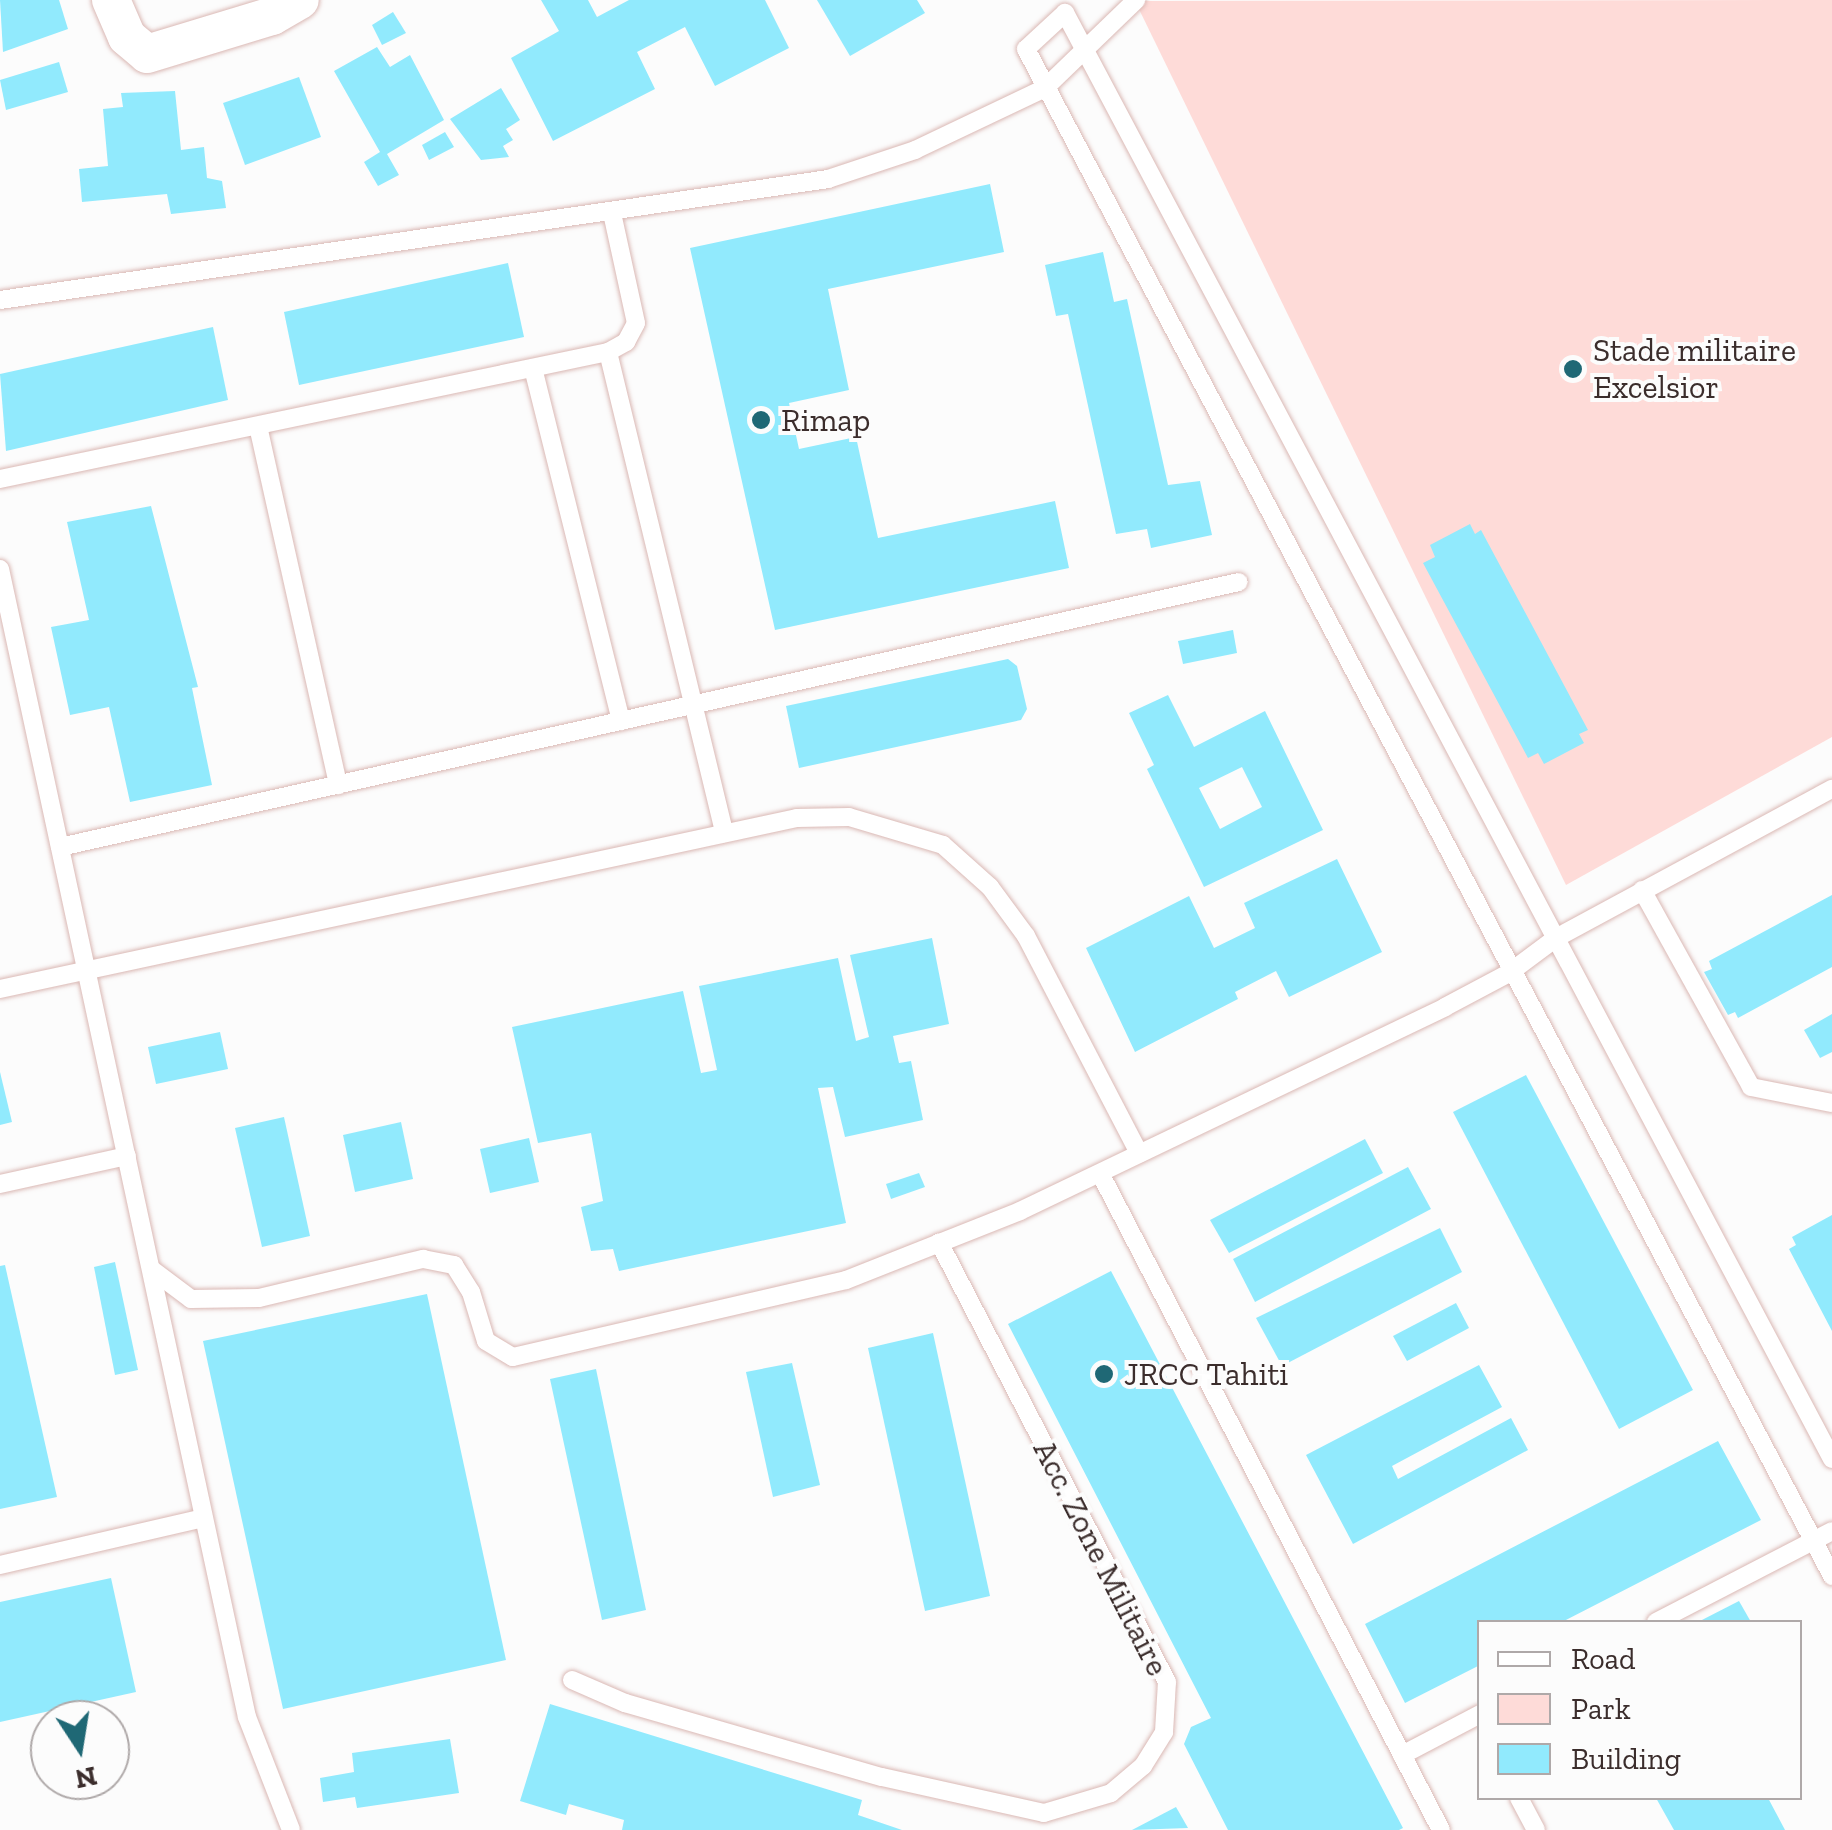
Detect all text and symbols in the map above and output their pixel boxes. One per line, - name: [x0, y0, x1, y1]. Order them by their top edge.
- place label: Stade militaire Excelsior: [1593, 332, 1796, 407]
- marker: Stade militaire Excelsior: [1562, 358, 1584, 380]
- place label: Rimap: [781, 401, 870, 439]
- marker: Rimap: [750, 409, 772, 431]
- place label: JRCC Tahiti: [1124, 1355, 1289, 1393]
- marker: JRCC Tahiti: [1093, 1363, 1115, 1385]
- street label: Acc. Zone Militaire: [1025, 1434, 1177, 1682]
- legend: [1477, 1620, 1802, 1800]
- text: Road: [1571, 1641, 1636, 1677]
- text: Park: [1571, 1691, 1631, 1727]
- north arrow: [30, 1700, 130, 1800]
- text: Building: [1571, 1741, 1681, 1777]
- text: N: [72, 1760, 100, 1796]

